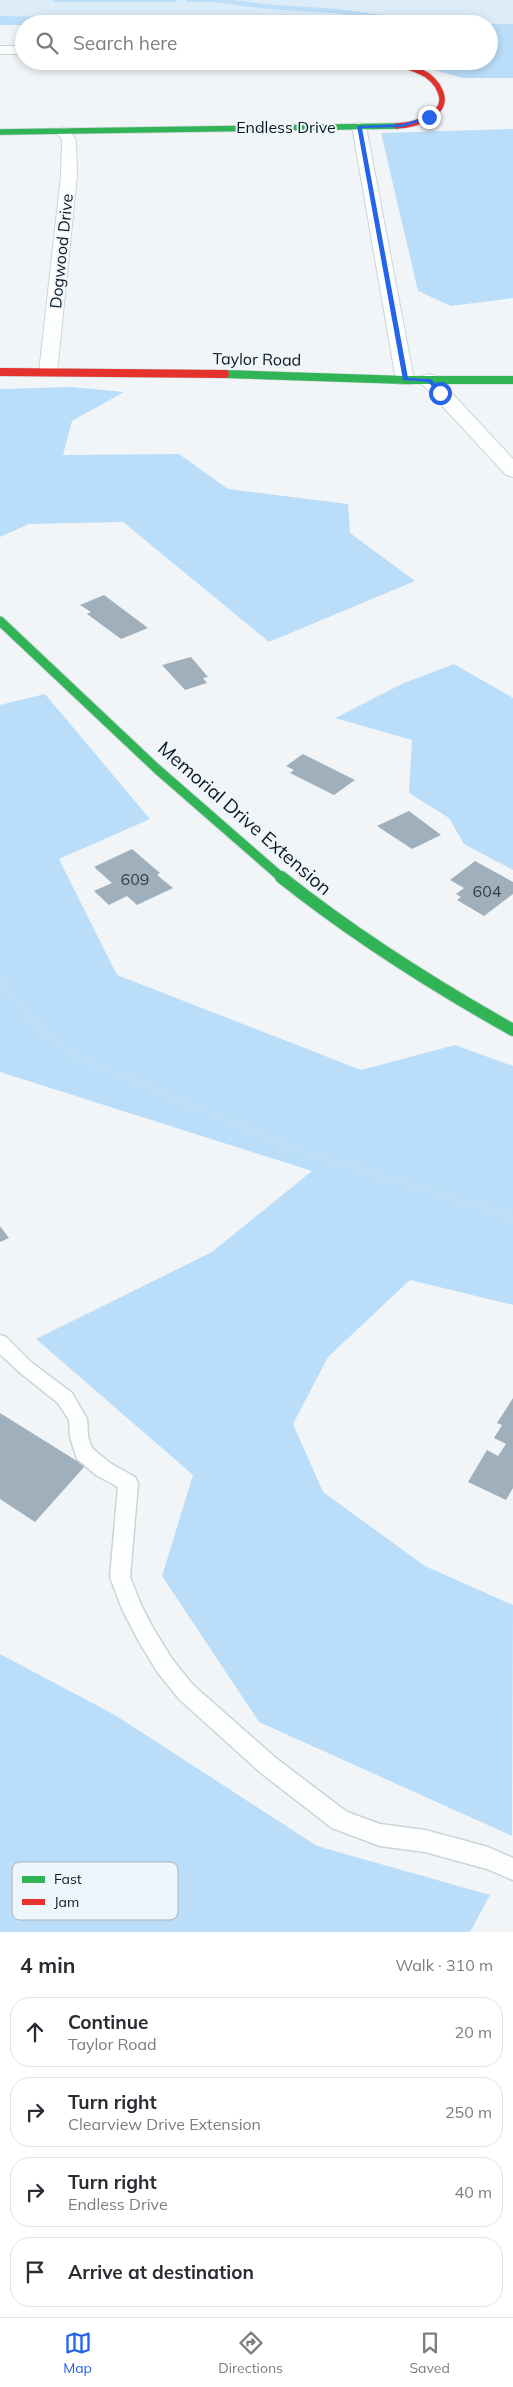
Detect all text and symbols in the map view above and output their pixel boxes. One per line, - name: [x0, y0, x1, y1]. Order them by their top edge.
- search box: [15, 15, 498, 70]
- icon: search: [33, 29, 61, 57]
- text: Search here: [73, 31, 177, 55]
- route end: [418, 106, 441, 129]
- street label: Endless Drive: [236, 117, 336, 137]
- street label: Dogwood Drive: [45, 193, 77, 309]
- street label: Taylor Road: [213, 348, 301, 370]
- route start: [429, 382, 452, 405]
- street label: Memorial Drive Extension: [153, 736, 337, 900]
- house number: 609: [121, 869, 149, 889]
- house number: 604: [473, 881, 502, 901]
- legend: [12, 1862, 178, 1920]
- text: Fast: [54, 1870, 82, 1888]
- text: Jam: [54, 1893, 79, 1911]
- text: 4 min: [20, 1952, 75, 1978]
- text: Walk · 310 m: [395, 1955, 493, 1975]
- text: Continue: [68, 2010, 148, 2034]
- icon: ahead: [21, 2018, 49, 2046]
- text: 20 m: [455, 2022, 492, 2042]
- text: Taylor Road: [68, 2034, 157, 2054]
- text: Turn right: [68, 2090, 157, 2114]
- icon: right: [21, 2098, 49, 2126]
- text: 250 m: [445, 2102, 492, 2122]
- text: Clearview Drive Extension: [68, 2114, 261, 2134]
- text: Turn right: [68, 2170, 157, 2194]
- icon: right: [21, 2178, 49, 2206]
- text: 40 m: [455, 2182, 492, 2202]
- text: Endless Drive: [68, 2194, 168, 2214]
- icon: arrive: [21, 2258, 49, 2286]
- text: Arrive at destination: [68, 2260, 254, 2284]
- tab: Map: [63, 2329, 92, 2377]
- tab: Directions: [218, 2329, 283, 2377]
- tab: Saved: [409, 2329, 450, 2377]

